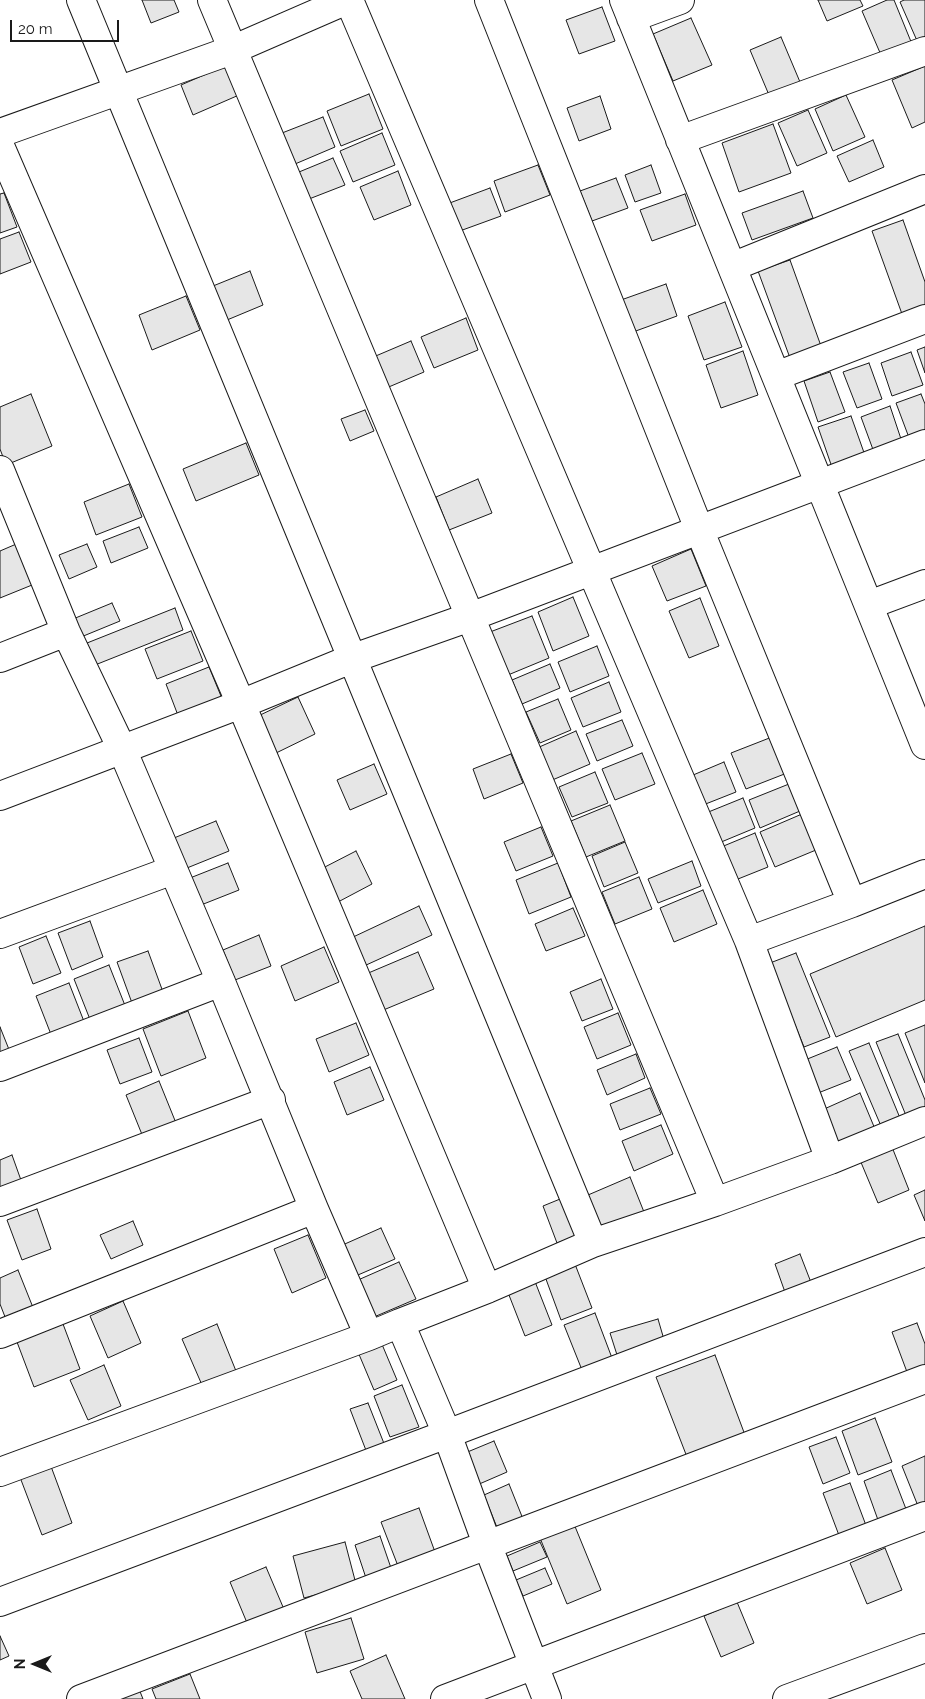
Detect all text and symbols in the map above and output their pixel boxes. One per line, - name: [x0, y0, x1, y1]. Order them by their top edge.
- scale bar: [12, 10, 121, 42]
- text: 20 m: [18, 20, 53, 38]
- north arrow: [10, 1639, 60, 1689]
- text: N: [12, 1659, 28, 1669]

